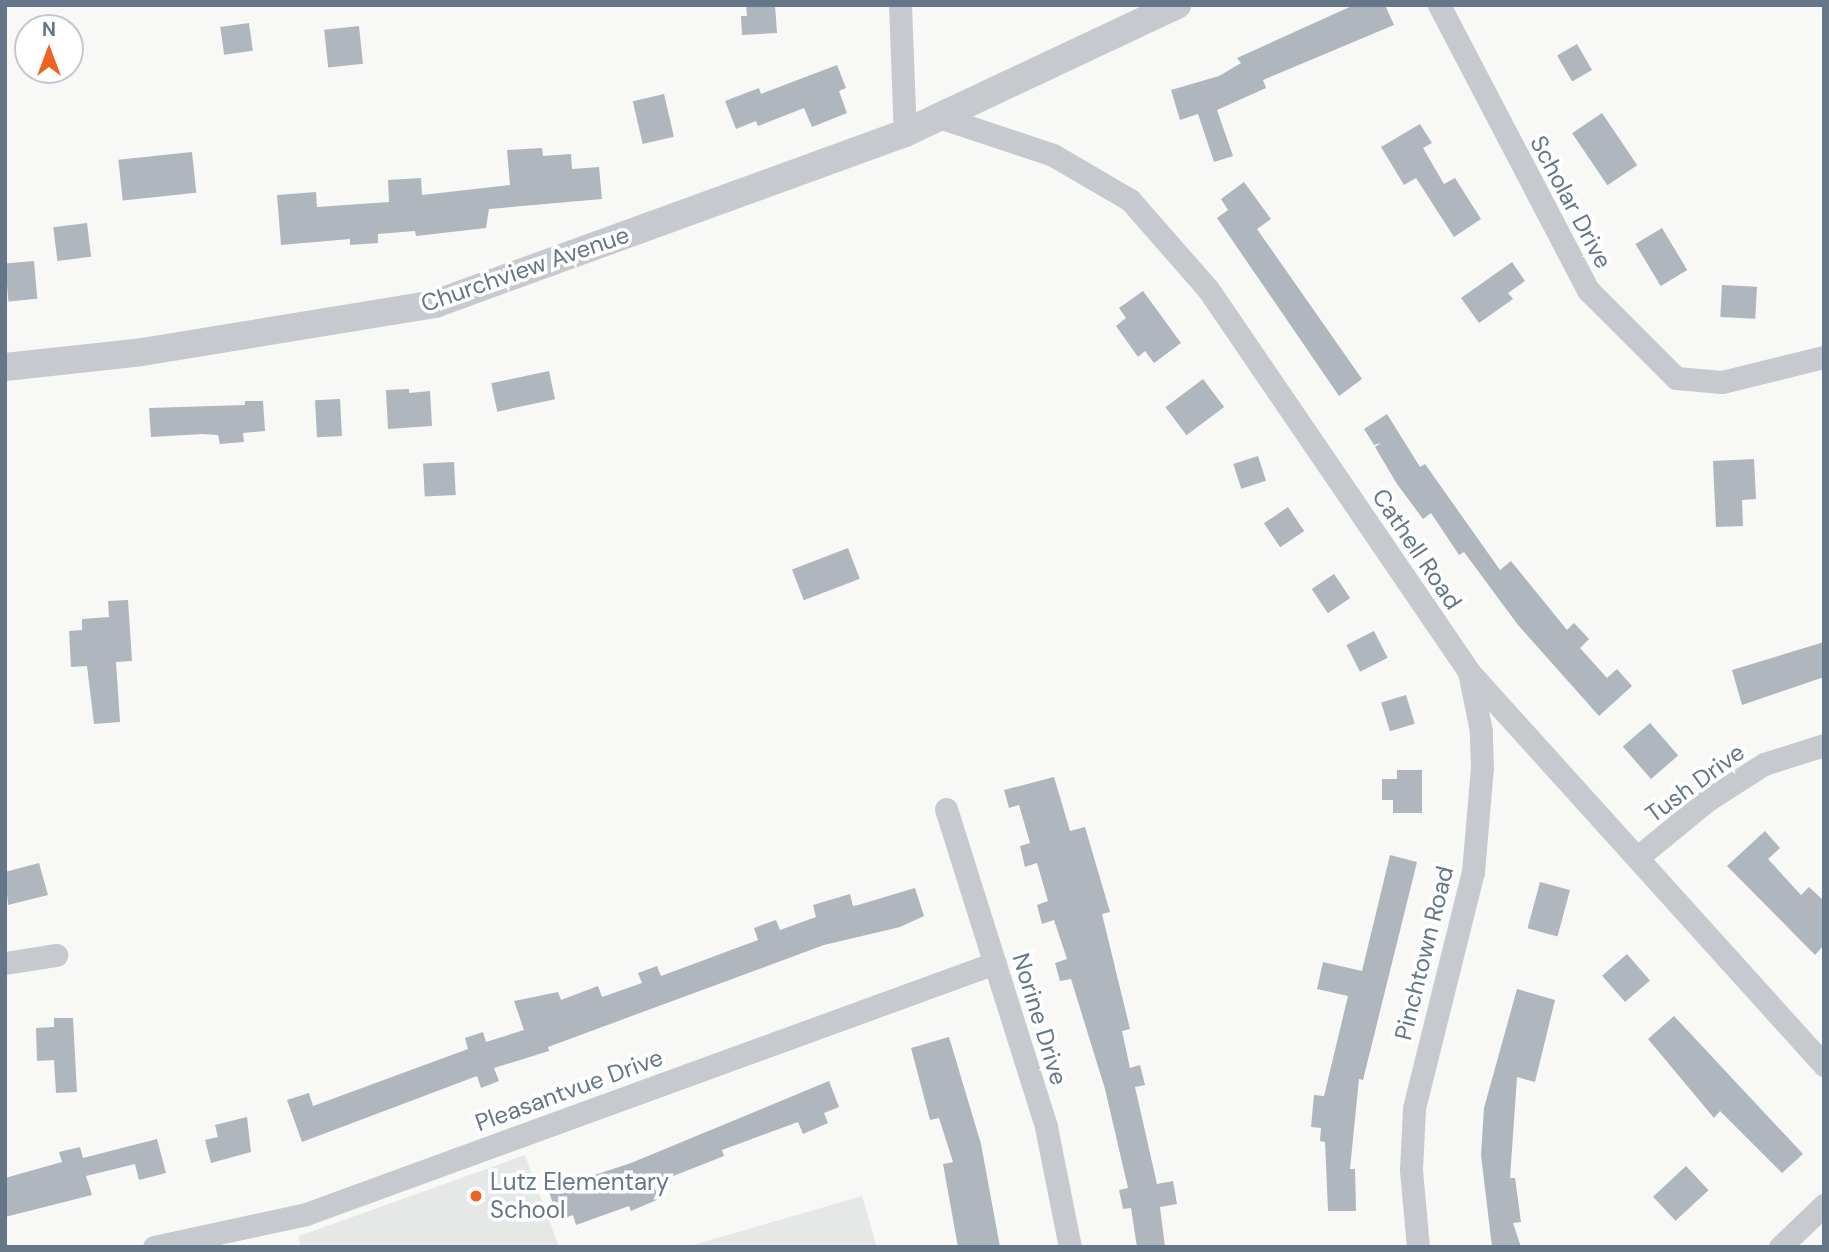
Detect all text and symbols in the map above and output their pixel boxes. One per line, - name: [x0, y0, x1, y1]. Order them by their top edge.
- north arrow: [14, 14, 84, 84]
- text: N: [42, 17, 56, 42]
- street label: Scholar Drive: [1524, 131, 1618, 273]
- street label: Churchview Avenue: [417, 220, 633, 318]
- street label: Cathell Road: [1366, 483, 1468, 615]
- street label: Tush Drive: [1640, 738, 1750, 828]
- street label: Pinchtown Road: [1388, 863, 1460, 1043]
- street label: Norine Drive: [1006, 950, 1074, 1088]
- street label: Pleasantvue Drive: [471, 1043, 667, 1137]
- place label: Lutz Elementary School: [490, 1168, 669, 1224]
- marker: Lutz Elementary School: [468, 1188, 484, 1204]

